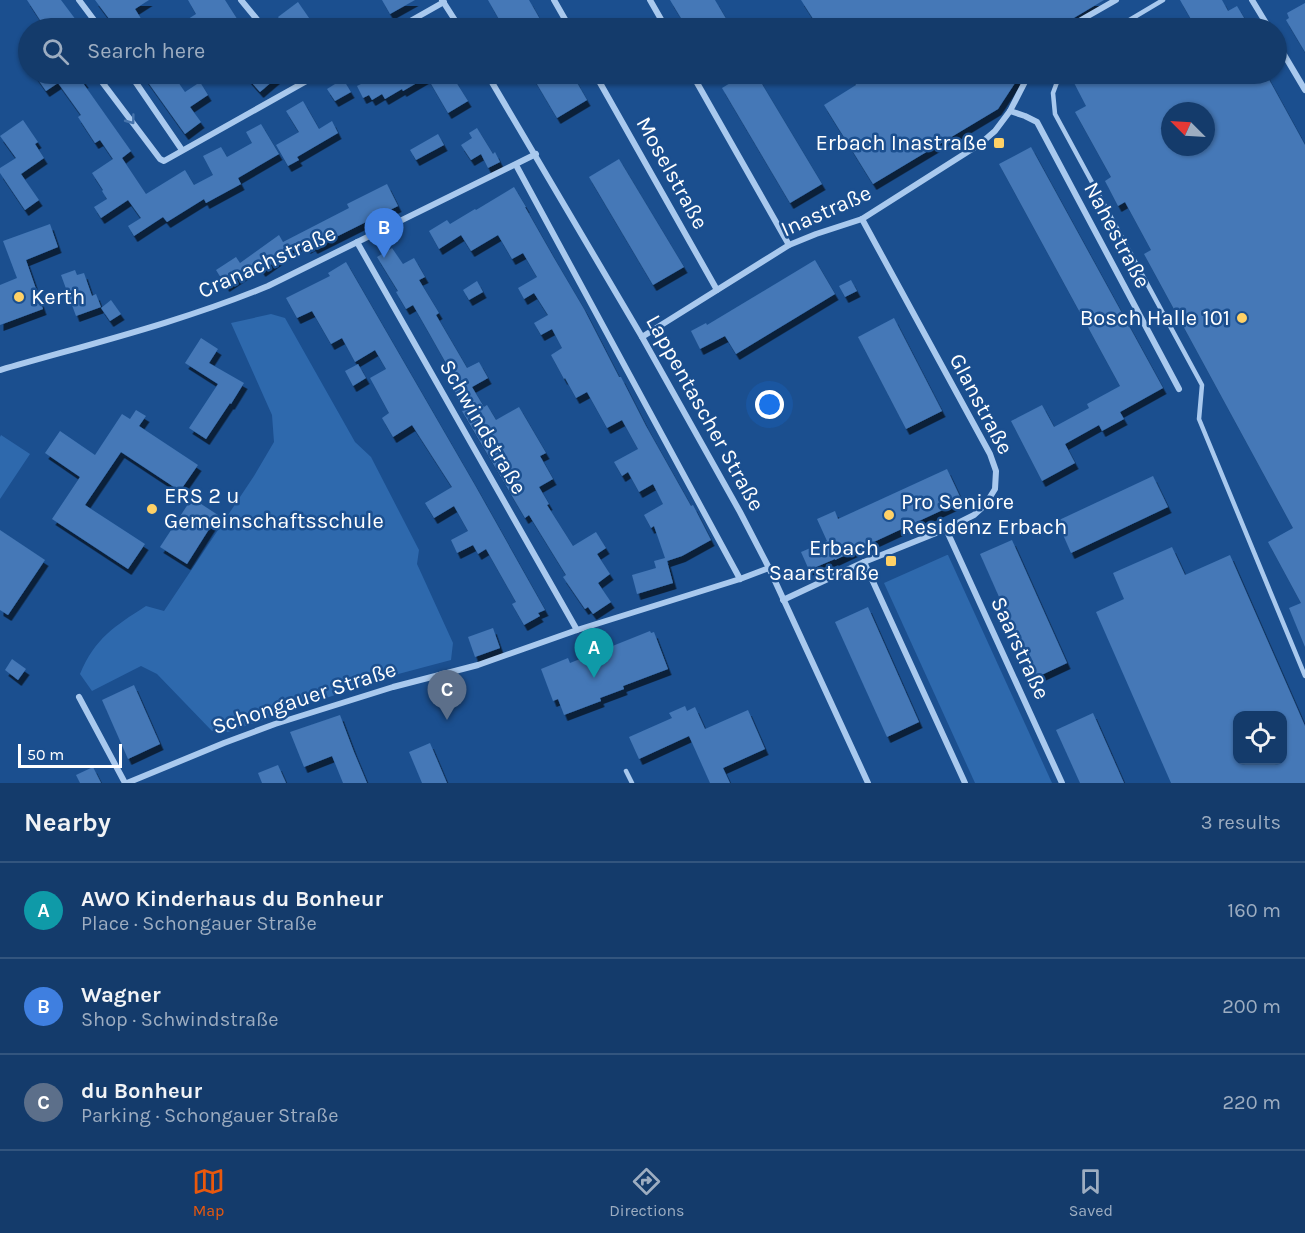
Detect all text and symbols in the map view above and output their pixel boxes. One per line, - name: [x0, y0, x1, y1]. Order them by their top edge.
- search box: [18, 18, 1287, 84]
- icon: search: [39, 35, 72, 68]
- text: Search here: [87, 38, 205, 64]
- north arrow: [1161, 102, 1215, 156]
- street label: Moselstraße: [630, 112, 714, 234]
- one-way arrow: [123, 114, 134, 125]
- place label: Erbach Inastraße: [815, 130, 987, 156]
- marker: Erbach Inastraße: [992, 136, 1006, 150]
- street label: Nahestraße: [1078, 177, 1156, 293]
- street label: Inastraße: [777, 180, 875, 242]
- pin: B: [364, 208, 404, 258]
- street label: Cranachstraße: [194, 220, 340, 304]
- place label: Kerth: [31, 284, 85, 310]
- marker: Kerth: [12, 290, 26, 304]
- place label: Bosch Halle 101: [1080, 305, 1230, 331]
- street label: Lappentascher Straße: [640, 310, 770, 516]
- marker: Bosch Halle 101: [1235, 311, 1249, 325]
- street label: Glanstraße: [944, 349, 1018, 459]
- street label: Schwindstraße: [434, 355, 532, 499]
- your location: [755, 390, 784, 419]
- place label: ERS 2 u Gemeinschaftsschule: [164, 483, 384, 534]
- place label: Pro Seniore Residenz Erbach: [901, 489, 1067, 540]
- marker: ERS 2 u Gemeinschaftsschule: [145, 502, 159, 516]
- marker: Pro Seniore Residenz Erbach: [882, 508, 896, 522]
- place label: Erbach Saarstraße: [769, 535, 879, 586]
- marker: Erbach Saarstraße: [884, 554, 898, 568]
- street label: Saarstraße: [985, 593, 1055, 703]
- pin: A: [574, 628, 614, 678]
- street label: Schongauer Straße: [209, 656, 399, 740]
- pin: C: [428, 670, 466, 720]
- map controls: [1233, 711, 1287, 765]
- button: locate: [1233, 711, 1287, 765]
- scale bar: [18, 741, 122, 768]
- text: 50 m: [27, 745, 64, 764]
- text: Nearby: [24, 807, 111, 838]
- text: 3 results: [1201, 811, 1281, 834]
- text: AWO Kinderhaus du Bonheur: [81, 886, 383, 912]
- text: A: [37, 899, 50, 922]
- text: 160 m: [1228, 899, 1281, 922]
- text: Place · Schongauer Straße: [81, 912, 317, 935]
- text: Wagner: [81, 982, 161, 1008]
- text: B: [37, 995, 50, 1018]
- text: 200 m: [1222, 995, 1281, 1018]
- text: Shop · Schwindstraße: [81, 1008, 279, 1031]
- text: du Bonheur: [81, 1078, 202, 1104]
- text: C: [37, 1091, 50, 1114]
- text: 220 m: [1222, 1091, 1281, 1114]
- text: Parking · Schongauer Straße: [81, 1104, 339, 1127]
- tab: Map: [192, 1165, 225, 1220]
- tab: Directions: [609, 1165, 684, 1220]
- tab: Saved: [1069, 1165, 1113, 1220]

